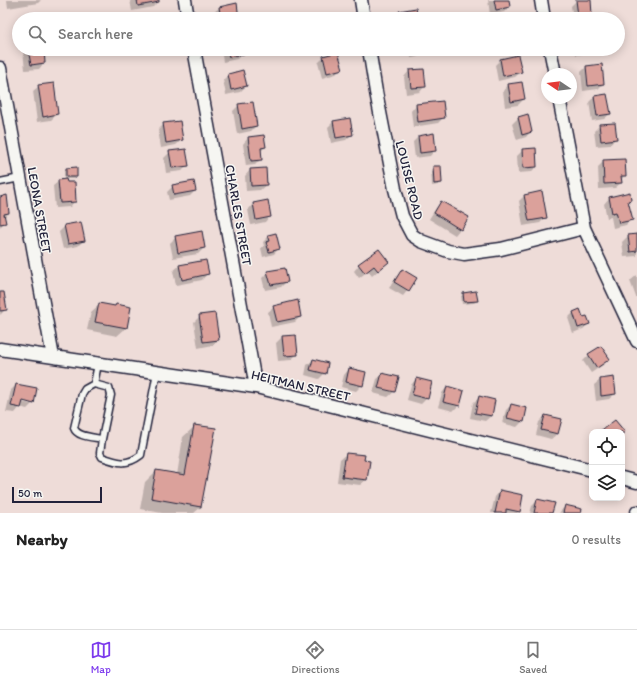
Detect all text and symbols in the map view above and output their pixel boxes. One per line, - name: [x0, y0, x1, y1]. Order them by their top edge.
- search box: [12, 12, 625, 56]
- icon: search: [26, 23, 48, 45]
- text: Search here: [58, 25, 133, 43]
- north arrow: [541, 68, 577, 104]
- street label: LOUISE ROAD: [392, 139, 427, 222]
- street label: CHARLES STREET: [222, 164, 255, 267]
- street label: LEONA STREET: [25, 166, 55, 255]
- street label: HEITMAN STREET: [250, 367, 353, 404]
- map controls: [589, 429, 625, 501]
- button: locate: [589, 429, 625, 465]
- button: layers: [589, 465, 625, 501]
- scale bar: [12, 485, 102, 504]
- text: 50 m: [18, 487, 42, 500]
- text: Nearby: [16, 529, 68, 549]
- text: 0 results: [571, 532, 621, 547]
- tab: Map: [90, 639, 112, 676]
- tab: Directions: [291, 639, 340, 676]
- tab: Saved: [519, 639, 547, 676]

